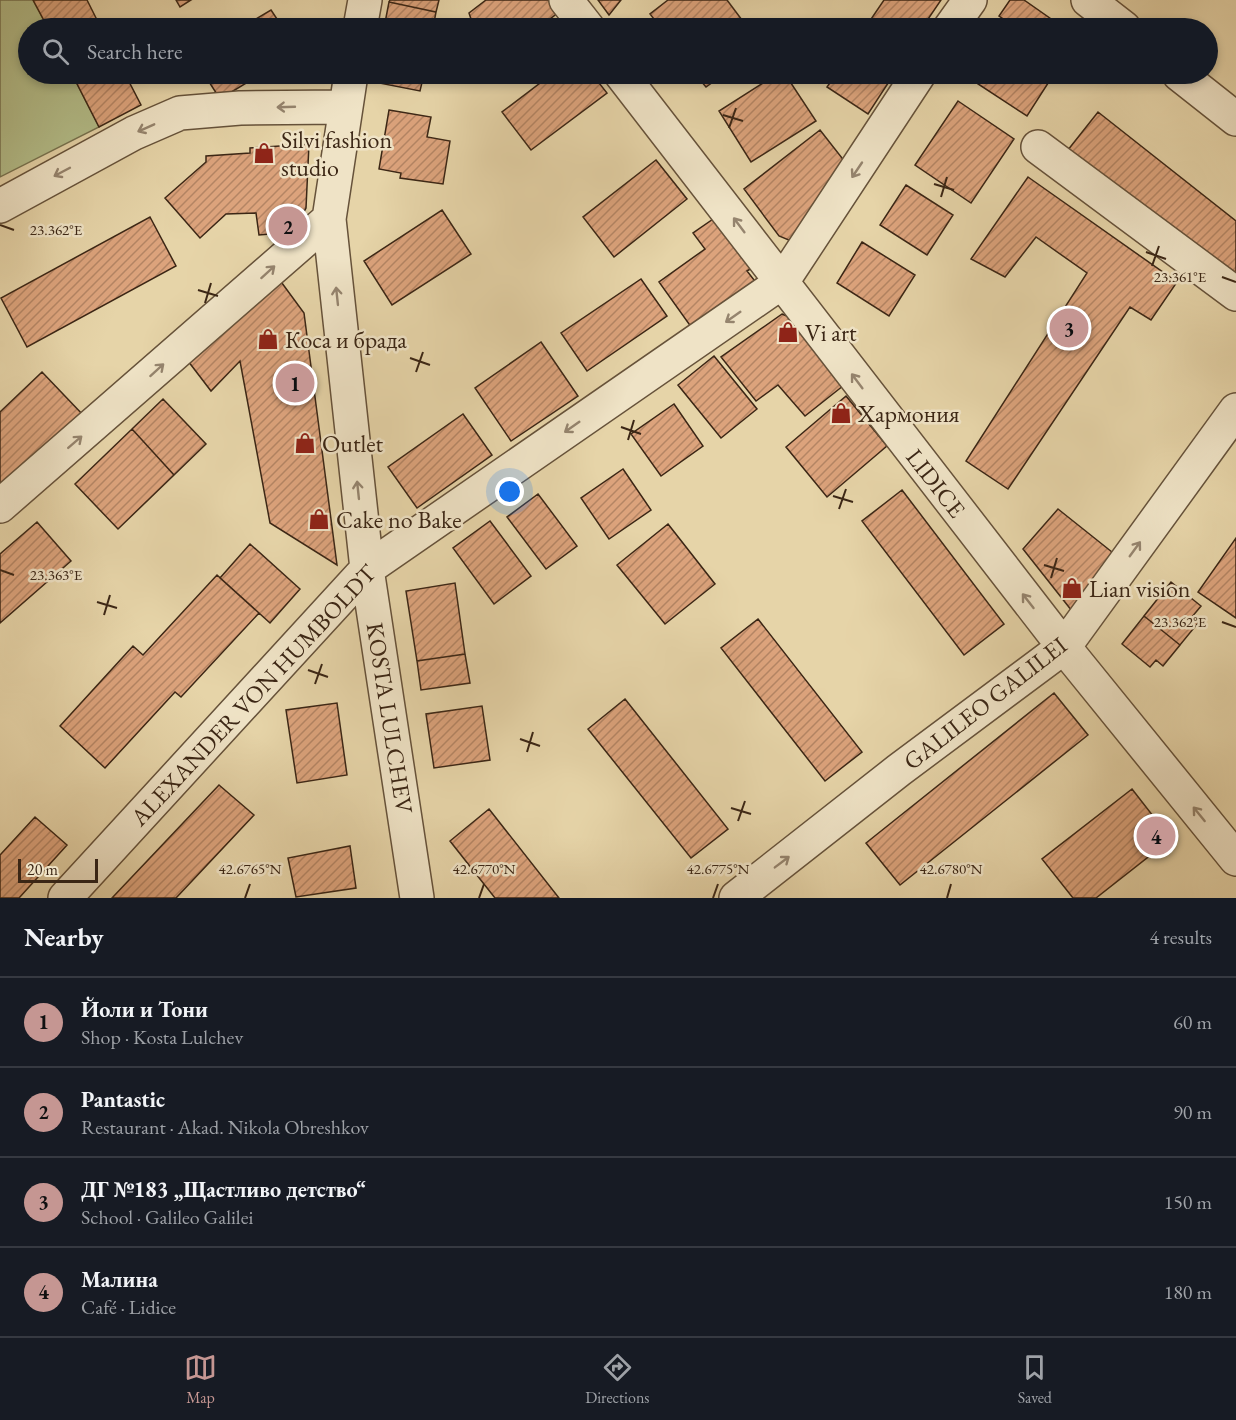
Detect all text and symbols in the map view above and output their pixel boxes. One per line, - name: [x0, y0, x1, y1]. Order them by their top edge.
- search box: [18, 18, 1218, 84]
- icon: search: [39, 35, 72, 68]
- text: Search here: [87, 37, 182, 66]
- one-way arrow: [277, 101, 297, 112]
- one-way arrow: [138, 122, 156, 134]
- place label: Silvi fashion studio: [281, 124, 392, 183]
- shop icon: Silvi fashion studio: [252, 141, 276, 165]
- one-way arrow: [851, 161, 863, 178]
- one-way arrow: [54, 166, 71, 178]
- pin: 2: [268, 204, 308, 248]
- one-way arrow: [733, 218, 746, 234]
- text: 23.362°E: [30, 220, 83, 239]
- one-way arrow: [260, 265, 275, 279]
- text: 23.361°E: [1154, 267, 1207, 286]
- one-way arrow: [331, 286, 342, 306]
- pin: 3: [1050, 306, 1088, 350]
- one-way arrow: [725, 311, 741, 323]
- place label: Vi art: [805, 317, 857, 348]
- shop icon: Vi art: [776, 320, 800, 344]
- place label: Коса и брада: [285, 324, 407, 355]
- shop icon: Коса и брада: [256, 327, 280, 351]
- pin: 1: [276, 360, 314, 406]
- one-way arrow: [149, 363, 164, 377]
- one-way arrow: [851, 373, 863, 389]
- place label: Хармония: [857, 398, 960, 429]
- shop icon: Хармония: [829, 401, 853, 425]
- one-way arrow: [564, 422, 581, 434]
- place label: Outlet: [322, 428, 384, 459]
- shop icon: Outlet: [293, 431, 317, 455]
- one-way arrow: [67, 435, 82, 449]
- street label: LIDICE: [899, 442, 973, 524]
- your location: [495, 477, 524, 506]
- one-way arrow: [353, 480, 364, 500]
- place label: Cake no Bake: [336, 504, 462, 535]
- shop icon: Cake no Bake: [307, 507, 331, 531]
- one-way arrow: [1129, 542, 1141, 558]
- street label: ALEXANDER VON HUMBOLDT: [123, 557, 383, 833]
- text: 23.363°E: [30, 565, 83, 584]
- place label: Lian vision: [1089, 573, 1191, 604]
- shop icon: Lian vision: [1060, 576, 1084, 600]
- one-way arrow: [1021, 594, 1034, 610]
- text: 23.362°E: [1154, 612, 1207, 631]
- street label: KOSTA LULCHEV: [360, 620, 421, 817]
- street label: GALILEO GALILEI: [897, 630, 1073, 776]
- one-way arrow: [1193, 806, 1206, 822]
- pin: 4: [1136, 814, 1176, 858]
- scale bar: [18, 856, 98, 884]
- one-way arrow: [774, 856, 790, 869]
- text: 20 m: [27, 859, 58, 880]
- text: 42.6765°N: [219, 859, 282, 878]
- text: 42.6770°N: [453, 859, 516, 878]
- text: 42.6775°N: [687, 859, 750, 878]
- text: 42.6780°N: [920, 859, 983, 878]
- text: Nearby: [24, 920, 104, 954]
- text: 4 results: [1149, 924, 1212, 950]
- text: Йоли и Тони: [81, 995, 208, 1024]
- text: 1: [38, 1009, 49, 1035]
- text: 60 m: [1173, 1009, 1212, 1035]
- text: Shop · Kosta Lulchev: [81, 1024, 243, 1050]
- text: Pantastic: [81, 1085, 165, 1114]
- text: 2: [38, 1099, 49, 1125]
- text: 90 m: [1173, 1099, 1212, 1125]
- text: Restaurant · Akad. Nikola Obreshkov: [81, 1114, 369, 1140]
- text: ДГ №183 „Щастливо детство“: [81, 1175, 366, 1204]
- text: 3: [38, 1189, 49, 1215]
- text: 150 m: [1164, 1189, 1212, 1215]
- text: School · Galileo Galilei: [81, 1204, 253, 1230]
- text: Малина: [81, 1265, 158, 1294]
- text: 4: [38, 1279, 49, 1305]
- text: 180 m: [1164, 1279, 1212, 1305]
- text: Café · Lidice: [81, 1294, 176, 1320]
- tab: Map: [184, 1351, 217, 1408]
- tab: Directions: [585, 1351, 650, 1408]
- tab: Saved: [1018, 1351, 1052, 1408]

